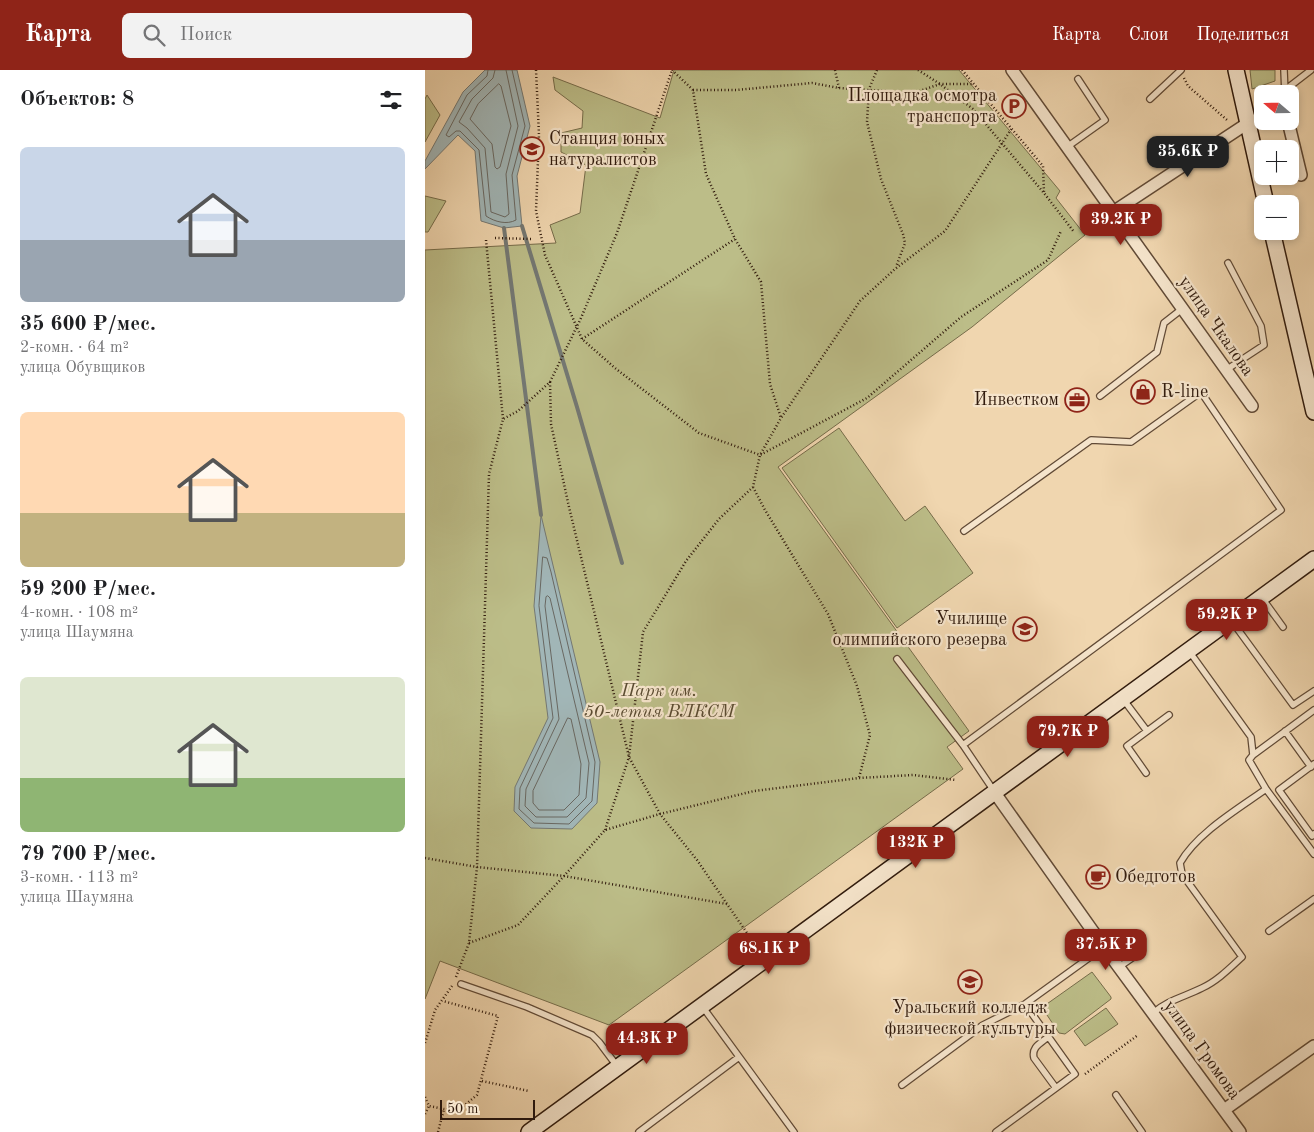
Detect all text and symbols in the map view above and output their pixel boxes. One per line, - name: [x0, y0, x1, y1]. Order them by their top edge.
- search box: [122, 13, 472, 58]
- icon: search: [140, 21, 168, 49]
- text: Карта: [25, 23, 92, 47]
- text: Поиск: [180, 26, 232, 45]
- text: Карта: [1052, 26, 1101, 44]
- text: Слои: [1129, 26, 1168, 44]
- text: Поделиться: [1196, 26, 1289, 44]
- north arrow: [1254, 85, 1299, 130]
- map controls: [1254, 85, 1299, 240]
- icon: filters: [377, 86, 405, 114]
- place label: Площадка осмотра транспорта: [848, 87, 997, 126]
- text: Объектов: 8: [20, 89, 134, 110]
- parking icon: Площадка осмотра транспорта: [1001, 93, 1027, 119]
- place label: Станция юных натуралистов: [549, 130, 665, 169]
- school or university icon: Станция юных натуралистов: [519, 136, 545, 162]
- pin: 35.6K ₽: [1142, 136, 1234, 178]
- button: +: [1254, 140, 1299, 185]
- text: 35.6K ₽: [1158, 144, 1218, 160]
- icon: home: [168, 180, 258, 270]
- button: −: [1254, 195, 1299, 240]
- pin: 39.2K ₽: [1075, 204, 1167, 246]
- text: 39.2K ₽: [1091, 212, 1151, 228]
- street label: улица Чкалова: [1175, 273, 1257, 379]
- text: 35 600 ₽/мес.: [20, 314, 156, 335]
- text: 2-комн. · 64 m²: [20, 340, 129, 356]
- text: улица Обувщиков: [20, 360, 145, 376]
- shop icon: R-line: [1130, 379, 1156, 405]
- place label: R-line: [1161, 383, 1208, 401]
- office icon: Инвестком: [1064, 387, 1090, 413]
- place label: Инвестком: [974, 391, 1059, 409]
- icon: home: [168, 445, 258, 535]
- text: 59 200 ₽/мес.: [20, 579, 156, 600]
- pin: 59.2K ₽: [1181, 598, 1273, 641]
- text: 4-комн. · 108 m²: [20, 605, 138, 621]
- text: 59.2K ₽: [1197, 607, 1257, 623]
- place label: Училище олимпийского резерва: [832, 610, 1007, 649]
- school or university icon: Училище олимпийского резерва: [1012, 616, 1038, 642]
- text: улица Шаумяна: [20, 625, 134, 641]
- park label: Парк им. 50-летия ВЛКСМ: [583, 682, 736, 721]
- icon: home: [168, 710, 258, 800]
- pin: 79.7K ₽: [1022, 716, 1114, 758]
- text: 79.7K ₽: [1038, 724, 1098, 740]
- pin: 132K ₽: [875, 826, 957, 869]
- text: 132K ₽: [888, 835, 944, 851]
- text: 79 700 ₽/мес.: [20, 844, 156, 865]
- cafe icon: Обедготов: [1085, 864, 1111, 890]
- place label: Обедготов: [1115, 868, 1196, 886]
- text: 3-комн. · 113 m²: [20, 870, 138, 886]
- text: улица Шаумяна: [20, 890, 134, 906]
- pin: 37.5K ₽: [1060, 928, 1152, 971]
- pin: 68.1K ₽: [723, 932, 815, 975]
- text: 37.5K ₽: [1076, 937, 1136, 953]
- text: 68.1K ₽: [739, 941, 799, 957]
- school or university icon: Уральский колледж физической культуры: [957, 969, 983, 995]
- street label: улица Громова: [1160, 997, 1244, 1103]
- place label: Уральский колледж физической культуры: [884, 999, 1056, 1039]
- pin: 44.3K ₽: [601, 1022, 693, 1065]
- text: 44.3K ₽: [617, 1031, 677, 1047]
- scale bar: [440, 1097, 535, 1120]
- text: 50 m: [447, 1102, 478, 1116]

